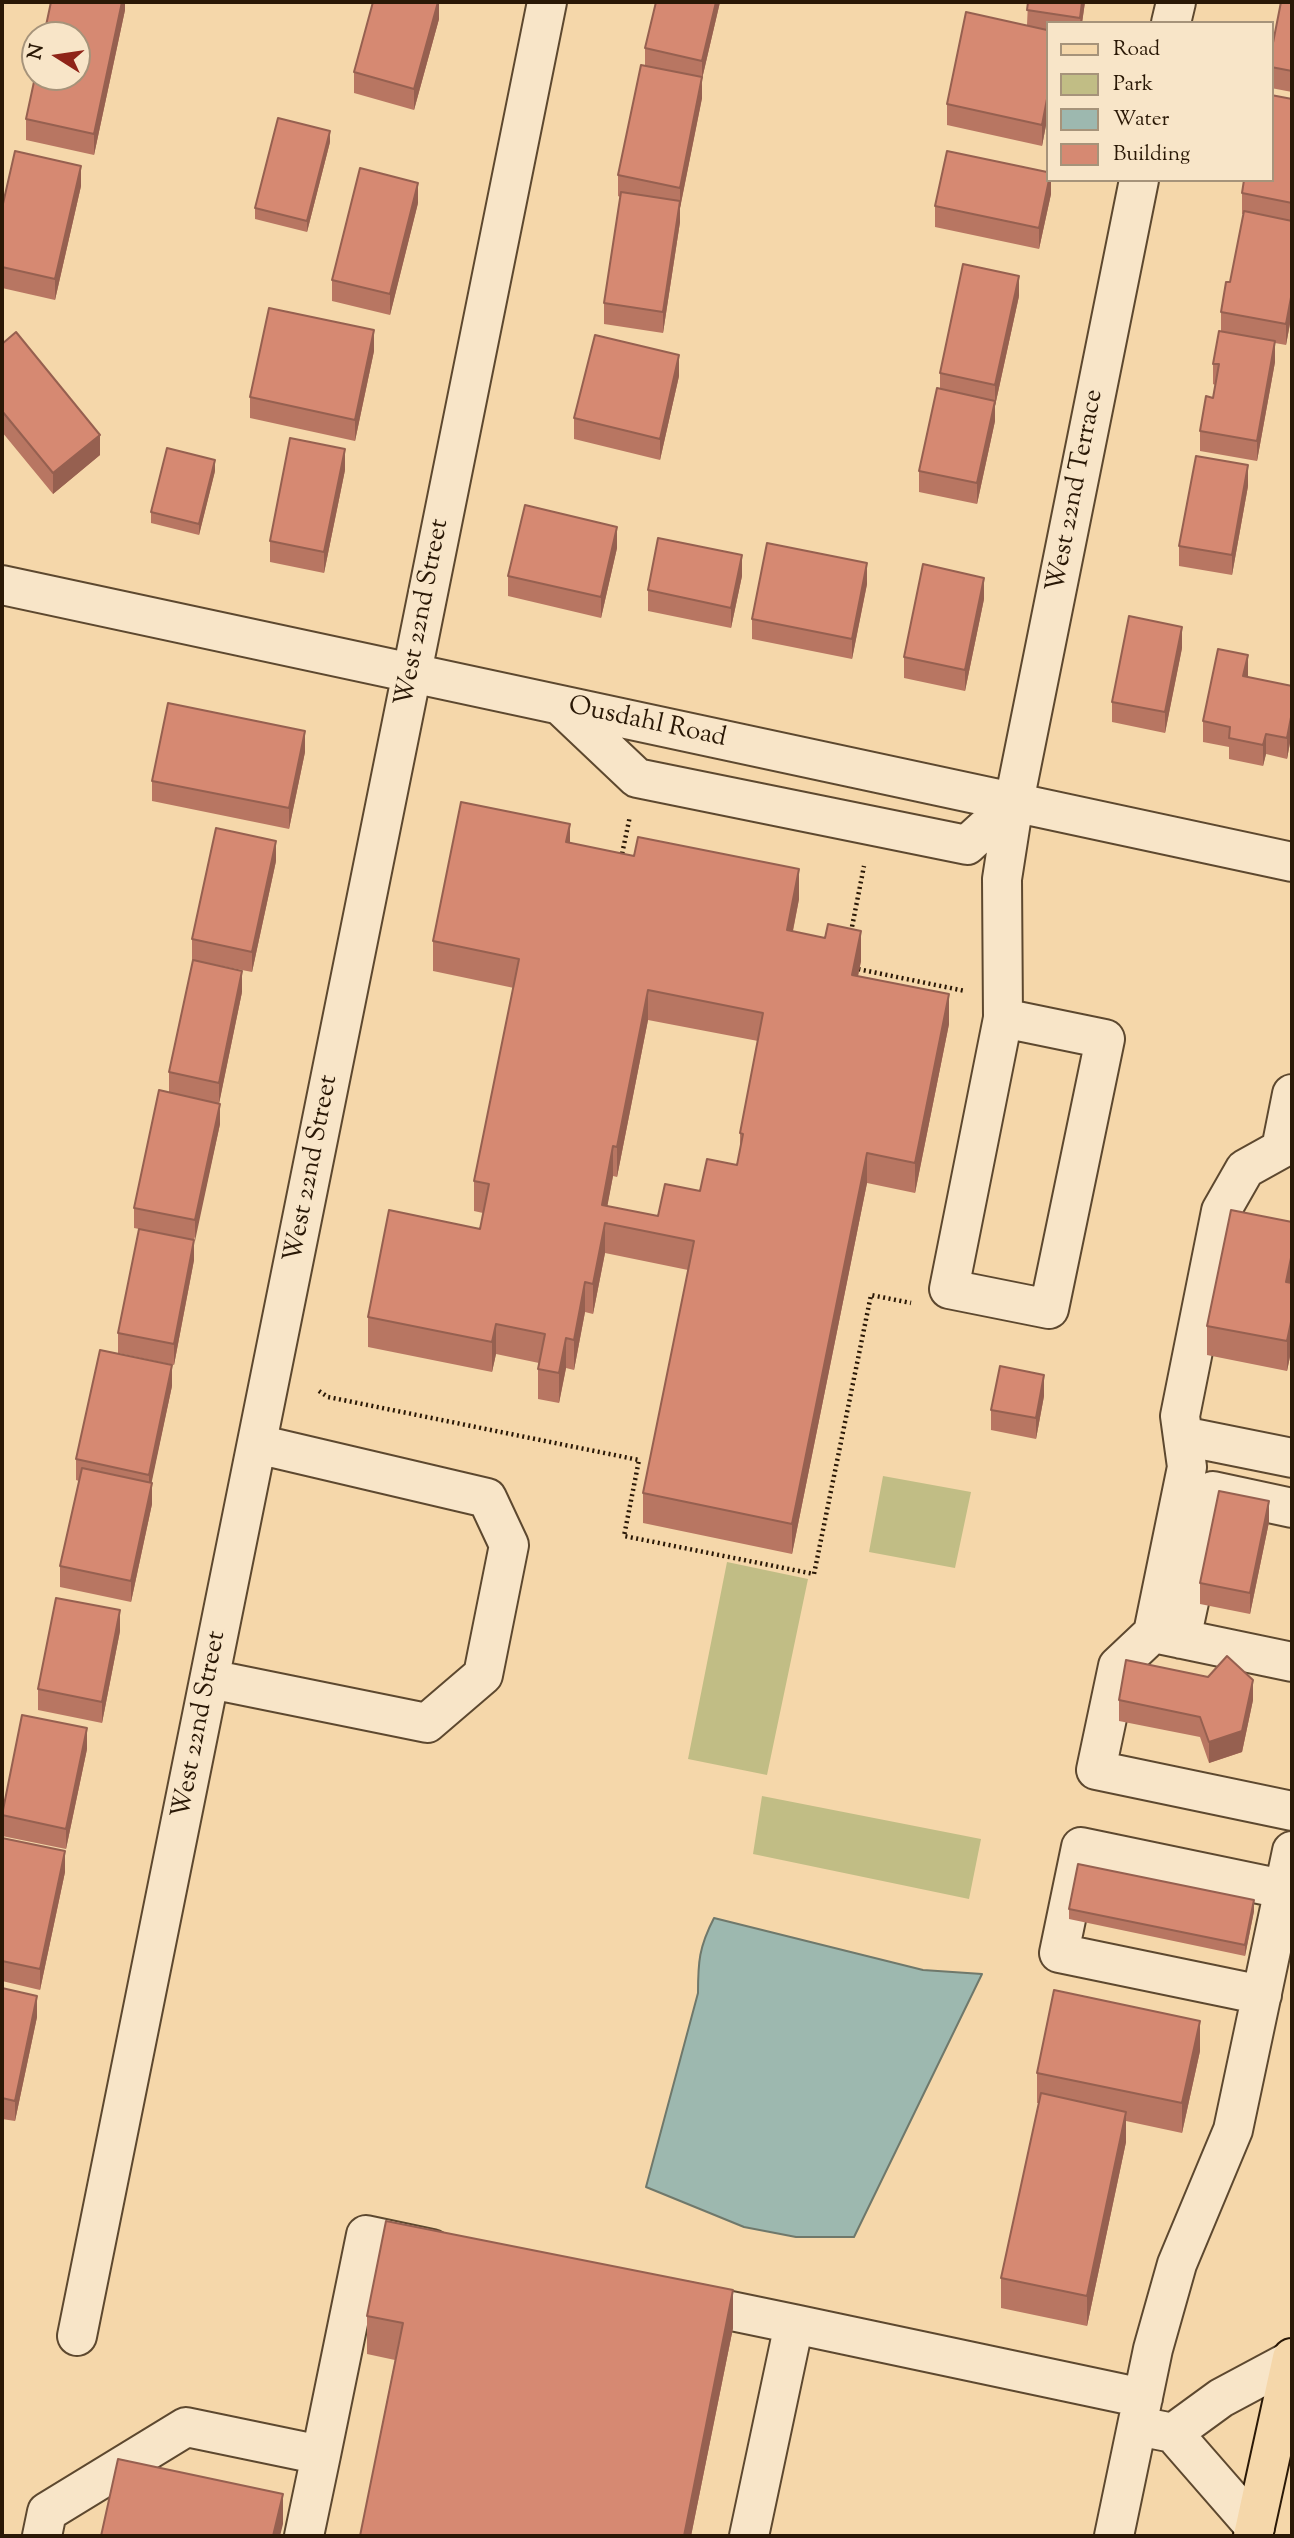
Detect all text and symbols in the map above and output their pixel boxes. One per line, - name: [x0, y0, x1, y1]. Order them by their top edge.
- north arrow: [21, 21, 91, 91]
- legend: [1046, 21, 1273, 182]
- text: Road: [1113, 35, 1160, 65]
- text: N: [22, 42, 52, 62]
- text: Park: [1113, 70, 1153, 100]
- text: Water: [1113, 105, 1169, 135]
- text: Building: [1113, 140, 1190, 170]
- street label: West 22nd Terrace: [1042, 387, 1112, 595]
- street label: West 22nd Street: [391, 517, 457, 709]
- street label: Ousdahl Road: [565, 692, 729, 756]
- street label: West 22nd Street: [280, 1073, 346, 1265]
- street label: West 22nd Street: [168, 1629, 234, 1821]

